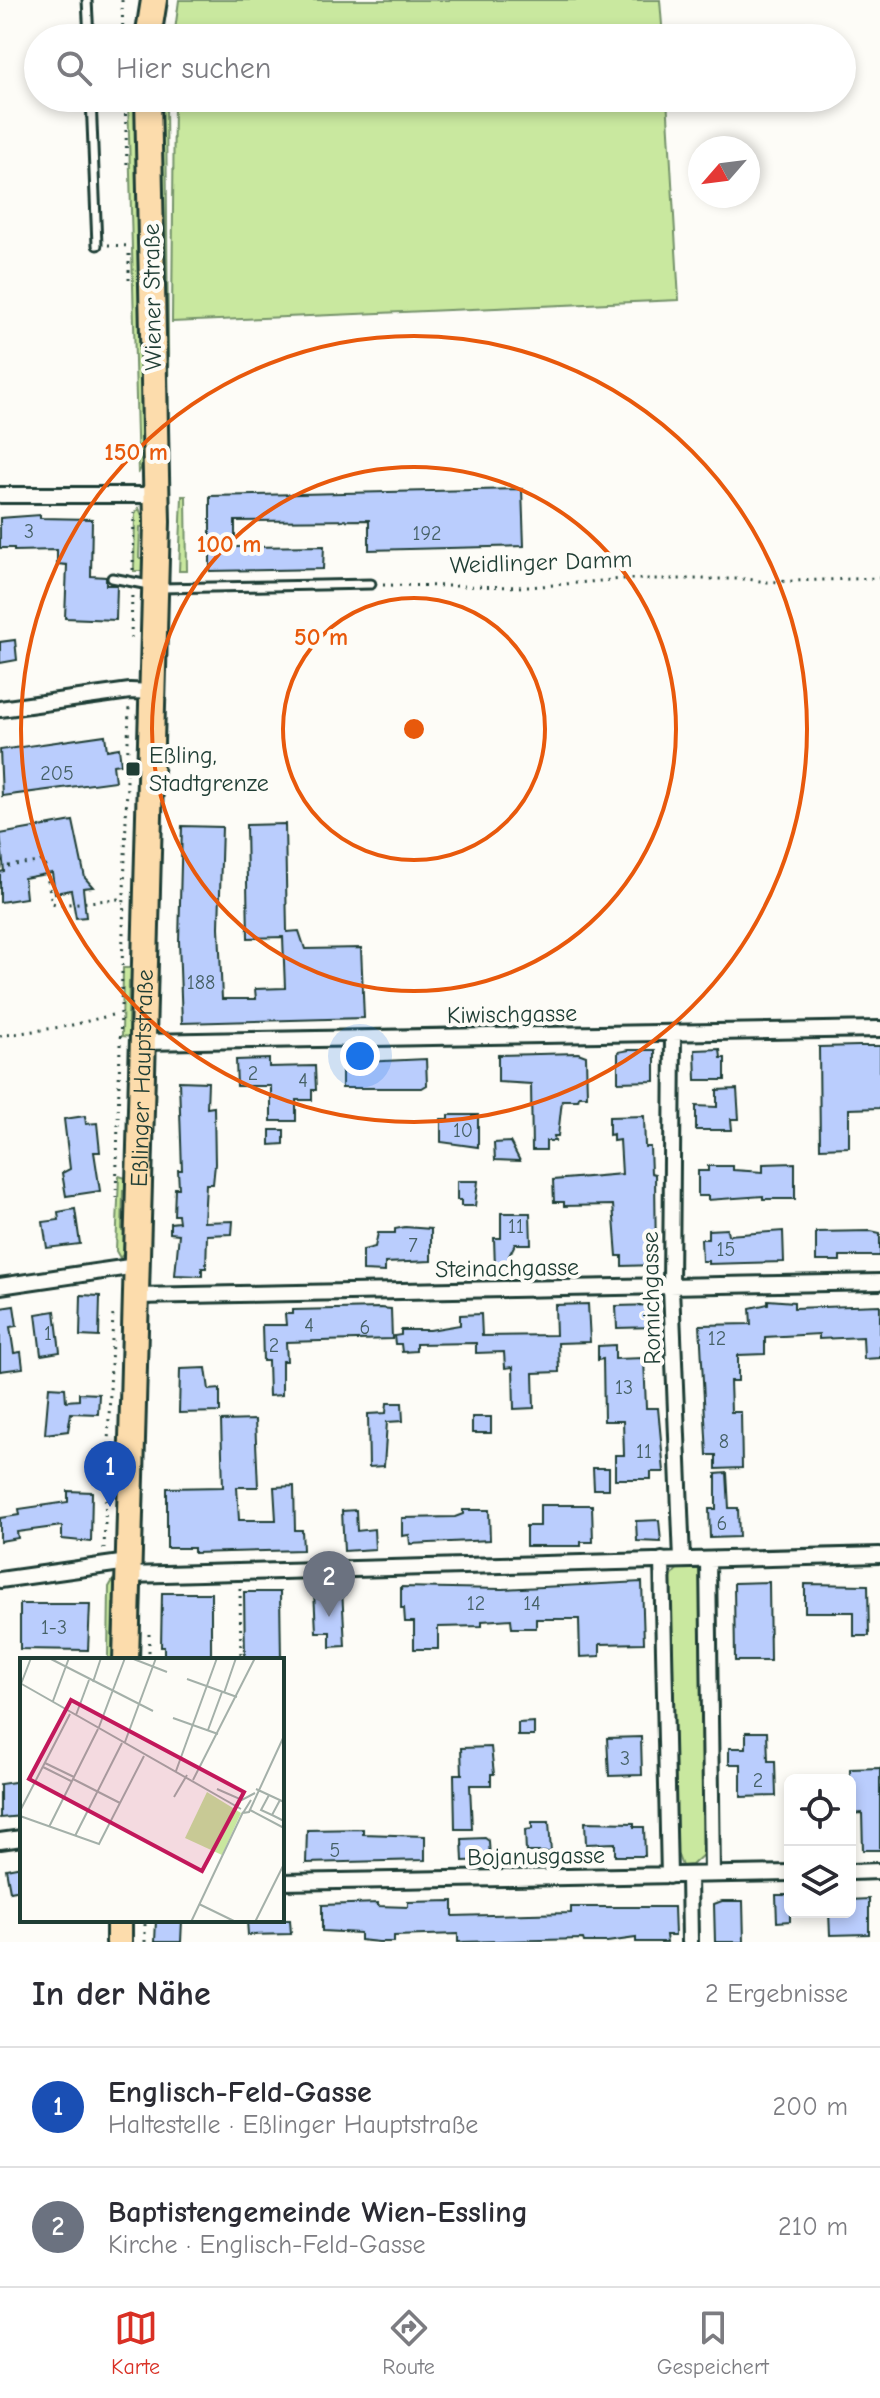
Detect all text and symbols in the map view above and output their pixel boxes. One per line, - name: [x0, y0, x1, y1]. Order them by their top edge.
- search box: [24, 24, 856, 112]
- icon: search: [52, 46, 96, 90]
- text: Hier suchen: [116, 51, 271, 86]
- north arrow: [688, 136, 760, 208]
- street label: Wiener Straße: [137, 223, 167, 371]
- text: 150 m: [104, 438, 168, 466]
- house number: 3: [24, 520, 34, 543]
- house number: 192: [413, 522, 442, 545]
- text: 100 m: [197, 530, 261, 558]
- street label: Weidlinger Damm: [449, 545, 633, 579]
- text: 50 m: [294, 623, 348, 651]
- centre of rings: [400, 715, 428, 743]
- place label: Eßling, Stadtgrenze: [149, 741, 269, 797]
- marker: Eßling, Stadtgrenze: [124, 760, 142, 778]
- house number: 205: [40, 762, 74, 785]
- street label: Eßlinger Hauptstraße: [125, 969, 159, 1187]
- house number: 188: [187, 971, 215, 994]
- street label: Kiwischgasse: [447, 999, 577, 1029]
- your location: [340, 1036, 380, 1076]
- house number: 2: [248, 1062, 258, 1085]
- house number: 4: [298, 1069, 308, 1092]
- house number: 10: [453, 1119, 473, 1142]
- house number: 11: [508, 1215, 524, 1238]
- street label: Romichgasse: [636, 1231, 666, 1365]
- house number: 7: [408, 1234, 418, 1257]
- house number: 15: [717, 1238, 735, 1261]
- street label: Steinachgasse: [435, 1253, 579, 1283]
- house number: 4: [304, 1314, 314, 1337]
- house number: 6: [360, 1316, 370, 1339]
- house number: 1: [44, 1322, 52, 1345]
- house number: 12: [708, 1327, 726, 1350]
- house number: 2: [269, 1334, 279, 1357]
- house number: 13: [615, 1376, 633, 1399]
- house number: 8: [719, 1430, 729, 1453]
- house number: 11: [636, 1440, 652, 1463]
- pin: 1: [84, 1441, 136, 1507]
- house number: 6: [717, 1512, 727, 1535]
- pin: 2: [303, 1551, 355, 1617]
- house number: 12: [467, 1592, 485, 1615]
- house number: 14: [523, 1592, 541, 1615]
- house number: 1-3: [41, 1616, 67, 1639]
- inset map: [20, 1658, 284, 1922]
- house number: 3: [620, 1747, 630, 1770]
- house number: 2: [753, 1769, 763, 1792]
- map controls: [784, 1774, 856, 1918]
- button: locate: [784, 1774, 856, 1846]
- house number: 5: [330, 1839, 340, 1862]
- street label: Bojanusgasse: [467, 1841, 605, 1871]
- button: layers: [784, 1846, 856, 1918]
- text: In der Nähe: [32, 1974, 211, 2014]
- text: 2 Ergebnisse: [705, 1979, 848, 2009]
- text: Englisch-Feld-Gasse: [108, 2075, 372, 2110]
- text: 1: [53, 2092, 63, 2122]
- text: 200 m: [773, 2092, 848, 2122]
- text: Haltestelle · Eßlinger Hauptstraße: [108, 2110, 478, 2140]
- text: Baptistengemeinde Wien-Essling: [108, 2195, 528, 2230]
- text: 2: [52, 2212, 64, 2242]
- text: 210 m: [778, 2212, 848, 2242]
- text: Kirche · Englisch-Feld-Gasse: [108, 2230, 426, 2260]
- tab: Karte: [111, 2306, 160, 2380]
- tab: Route: [382, 2306, 435, 2380]
- tab: Gespeichert: [657, 2306, 769, 2380]

